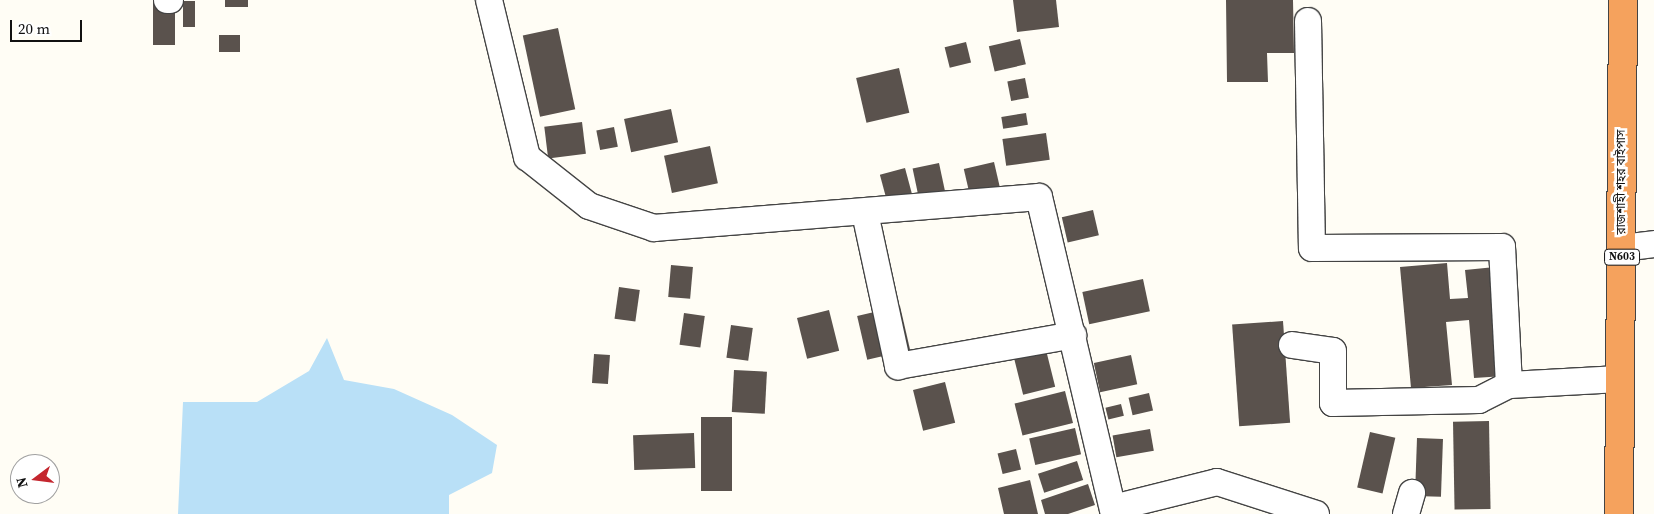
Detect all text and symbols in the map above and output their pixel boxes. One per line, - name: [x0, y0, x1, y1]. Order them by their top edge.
- scale bar: [12, 10, 85, 42]
- text: 20 m: [18, 18, 50, 39]
- street label: রাজশাহী শহর বাইপাস: [1615, 130, 1629, 234]
- road number: N603: [1603, 248, 1641, 266]
- north arrow: [10, 454, 60, 504]
- text: N: [10, 475, 32, 490]

